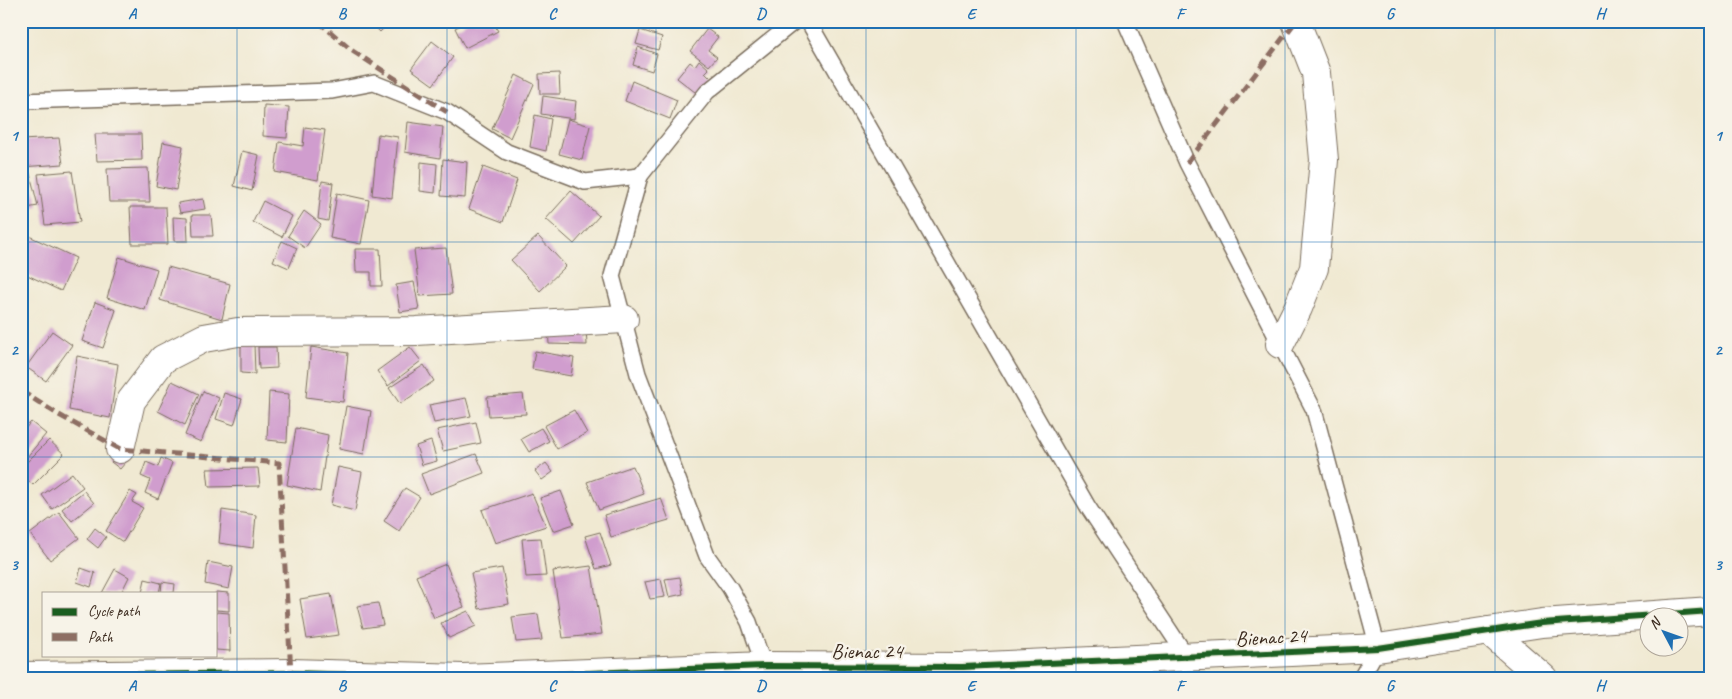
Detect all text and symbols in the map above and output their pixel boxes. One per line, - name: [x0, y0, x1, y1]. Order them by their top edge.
- text: A: [128, 4, 138, 24]
- text: B: [338, 4, 348, 24]
- text: C: [548, 4, 558, 24]
- text: D: [756, 4, 767, 24]
- text: E: [967, 4, 978, 24]
- text: F: [1176, 4, 1187, 24]
- text: G: [1386, 4, 1396, 24]
- text: H: [1595, 4, 1607, 24]
- text: 1: [10, 126, 19, 146]
- text: 1: [1714, 126, 1723, 146]
- text: 2: [10, 340, 19, 360]
- text: 2: [1714, 340, 1723, 360]
- text: 3: [10, 555, 19, 575]
- text: 3: [1714, 555, 1723, 575]
- legend: [42, 592, 218, 656]
- text: Cycle path: [88, 602, 140, 621]
- north arrow: [1640, 606, 1690, 656]
- text: N: [1645, 613, 1665, 633]
- street label: Bienac 24: [1235, 622, 1310, 652]
- text: Path: [88, 628, 114, 647]
- street label: Bienac 24: [831, 638, 905, 664]
- text: A: [128, 676, 138, 696]
- text: B: [338, 676, 348, 696]
- text: C: [548, 676, 558, 696]
- text: D: [756, 676, 767, 696]
- text: E: [967, 676, 978, 696]
- text: F: [1176, 676, 1187, 696]
- text: G: [1386, 676, 1396, 696]
- text: H: [1595, 676, 1607, 696]

